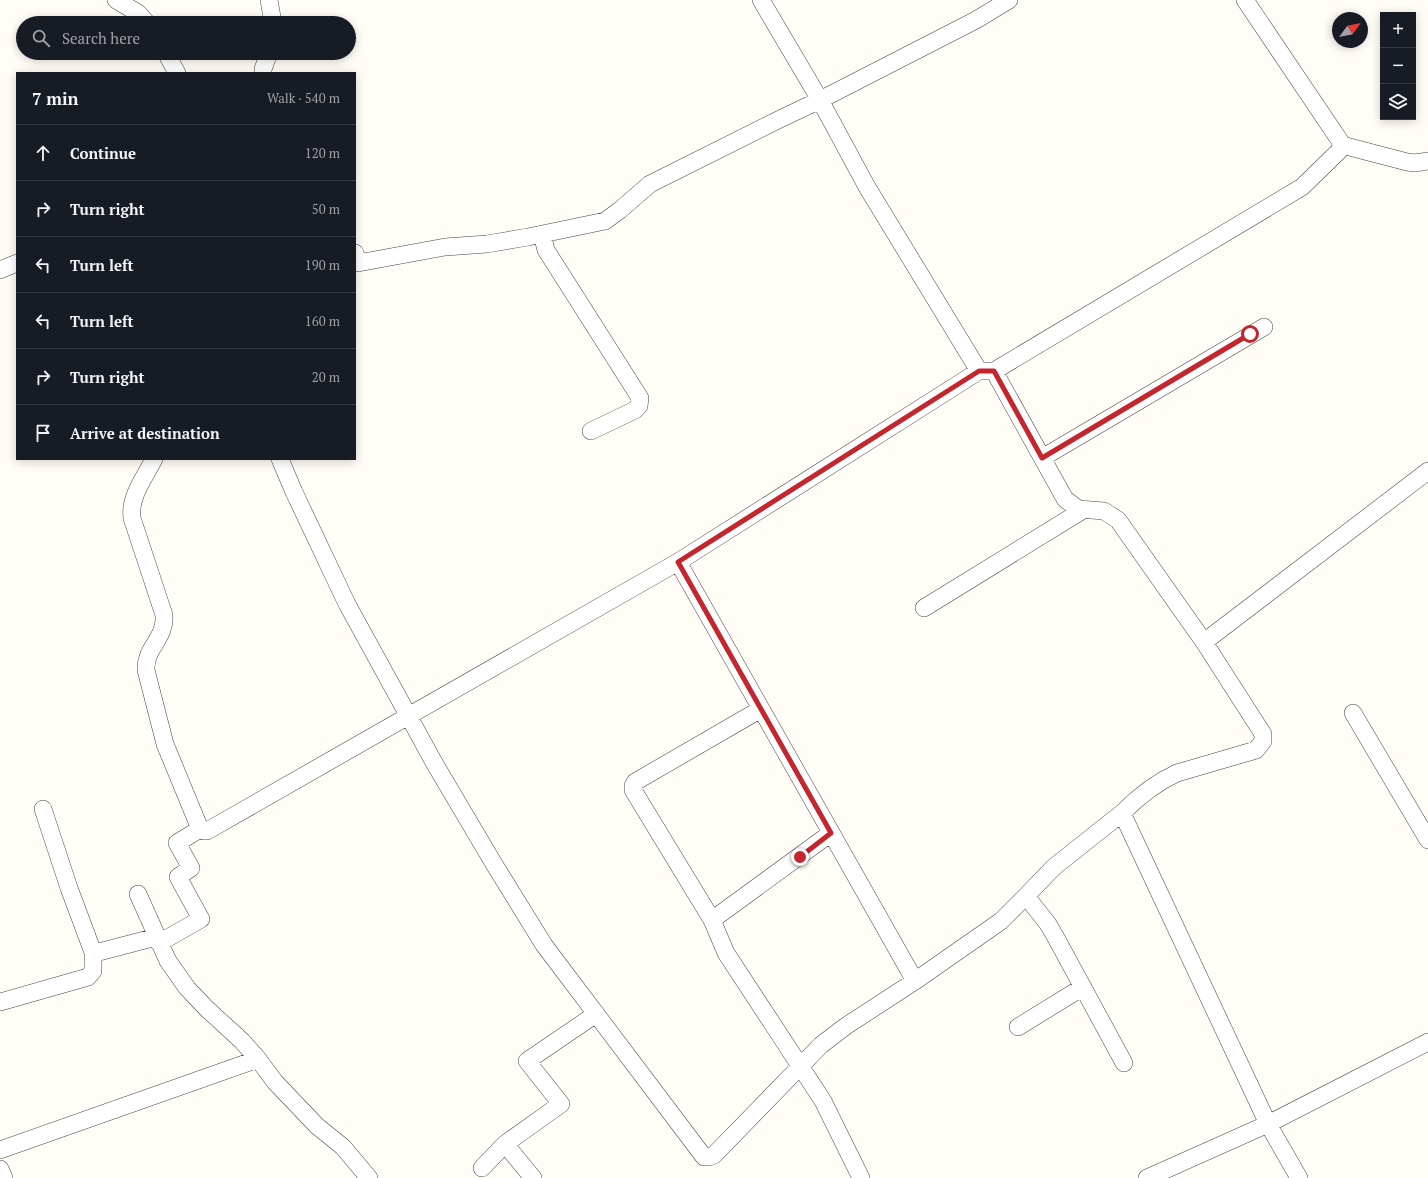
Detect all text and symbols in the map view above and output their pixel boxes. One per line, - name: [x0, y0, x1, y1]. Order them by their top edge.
- north arrow: [1332, 12, 1368, 48]
- map controls: [1380, 12, 1416, 120]
- button: +: [1380, 12, 1416, 48]
- search box: [16, 16, 356, 60]
- icon: search: [30, 27, 52, 49]
- text: Search here: [62, 28, 140, 48]
- button: −: [1380, 48, 1416, 84]
- button: layers: [1380, 84, 1416, 120]
- text: 7 min: [32, 87, 79, 110]
- text: Walk · 540 m: [267, 89, 340, 107]
- icon: ahead: [32, 142, 54, 164]
- text: Continue: [70, 143, 136, 163]
- text: 120 m: [305, 144, 340, 162]
- icon: right: [32, 198, 54, 220]
- text: Turn right: [70, 199, 145, 219]
- text: 50 m: [312, 200, 340, 218]
- icon: left: [32, 254, 54, 276]
- text: Turn left: [70, 255, 134, 275]
- text: 190 m: [305, 256, 340, 274]
- icon: left: [32, 310, 54, 332]
- text: Turn left: [70, 311, 134, 331]
- text: 160 m: [305, 312, 340, 330]
- route start: [1241, 325, 1259, 343]
- icon: right: [32, 366, 54, 388]
- text: Turn right: [70, 367, 145, 387]
- text: 20 m: [312, 368, 340, 386]
- icon: arrive: [32, 422, 54, 444]
- text: Arrive at destination: [70, 423, 220, 443]
- route end: [791, 848, 809, 866]

